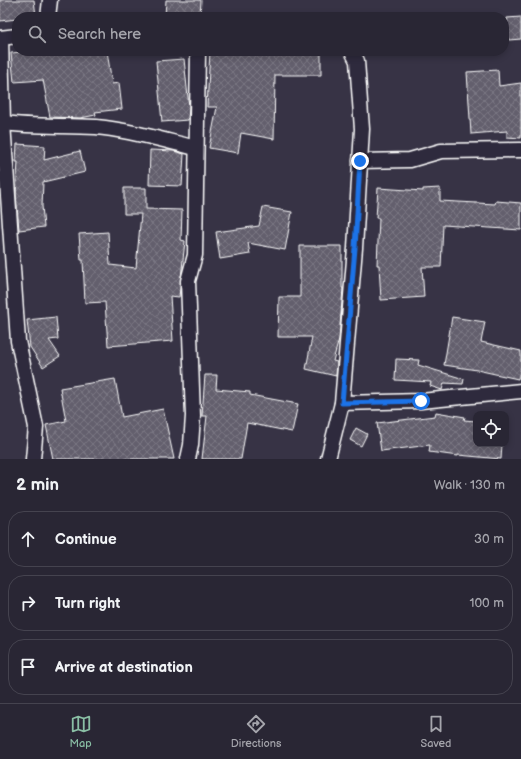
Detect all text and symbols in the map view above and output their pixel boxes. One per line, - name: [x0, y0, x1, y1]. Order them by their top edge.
- search box: [12, 12, 509, 56]
- icon: search: [26, 23, 48, 45]
- text: Search here: [58, 25, 141, 44]
- route end: [351, 152, 369, 170]
- route start: [412, 392, 430, 410]
- map controls: [473, 411, 509, 447]
- button: locate: [473, 411, 509, 447]
- text: 2 min: [16, 475, 59, 495]
- text: Walk · 130 m: [434, 477, 505, 493]
- icon: ahead: [17, 528, 39, 550]
- text: Continue: [55, 530, 117, 549]
- text: 30 m: [474, 531, 504, 547]
- icon: right: [17, 592, 39, 614]
- text: Turn right: [55, 594, 120, 613]
- text: 100 m: [469, 595, 504, 611]
- icon: arrive: [17, 656, 39, 678]
- text: Arrive at destination: [55, 658, 193, 677]
- tab: Map: [70, 713, 92, 750]
- tab: Directions: [231, 713, 281, 750]
- tab: Saved: [421, 713, 451, 750]

